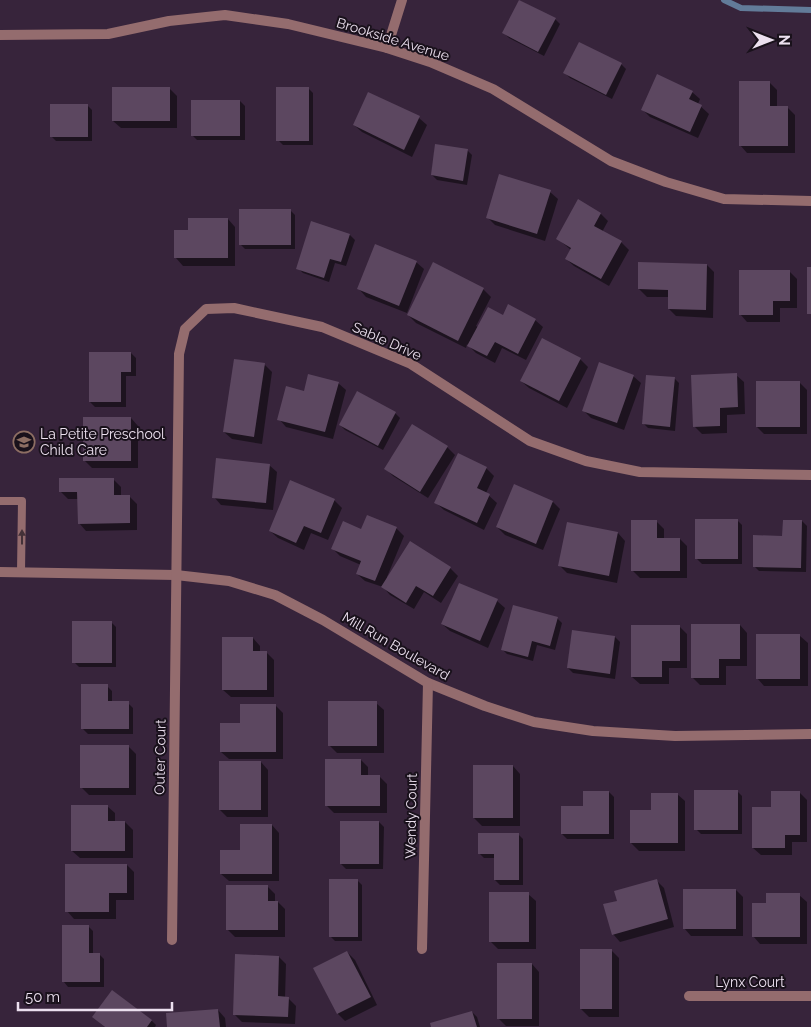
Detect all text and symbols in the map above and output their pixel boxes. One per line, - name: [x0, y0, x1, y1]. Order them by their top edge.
- street label: Brookside Avenue: [335, 14, 451, 64]
- north arrow: [746, 15, 796, 65]
- text: N: [776, 35, 792, 45]
- street label: Sable Drive: [350, 319, 424, 363]
- place label: La Petite Preschool Child Care: [40, 426, 165, 458]
- school or university icon: La Petite Preschool Child Care: [12, 430, 36, 454]
- one-way arrow: [18, 529, 26, 545]
- street label: Mill Run Boulevard: [339, 609, 453, 683]
- street label: Outer Court: [151, 719, 169, 795]
- street label: Wendy Court: [402, 773, 420, 859]
- street label: Lynx Court: [715, 974, 785, 990]
- scale bar: [18, 980, 171, 1012]
- text: 50 m: [25, 988, 60, 1006]

